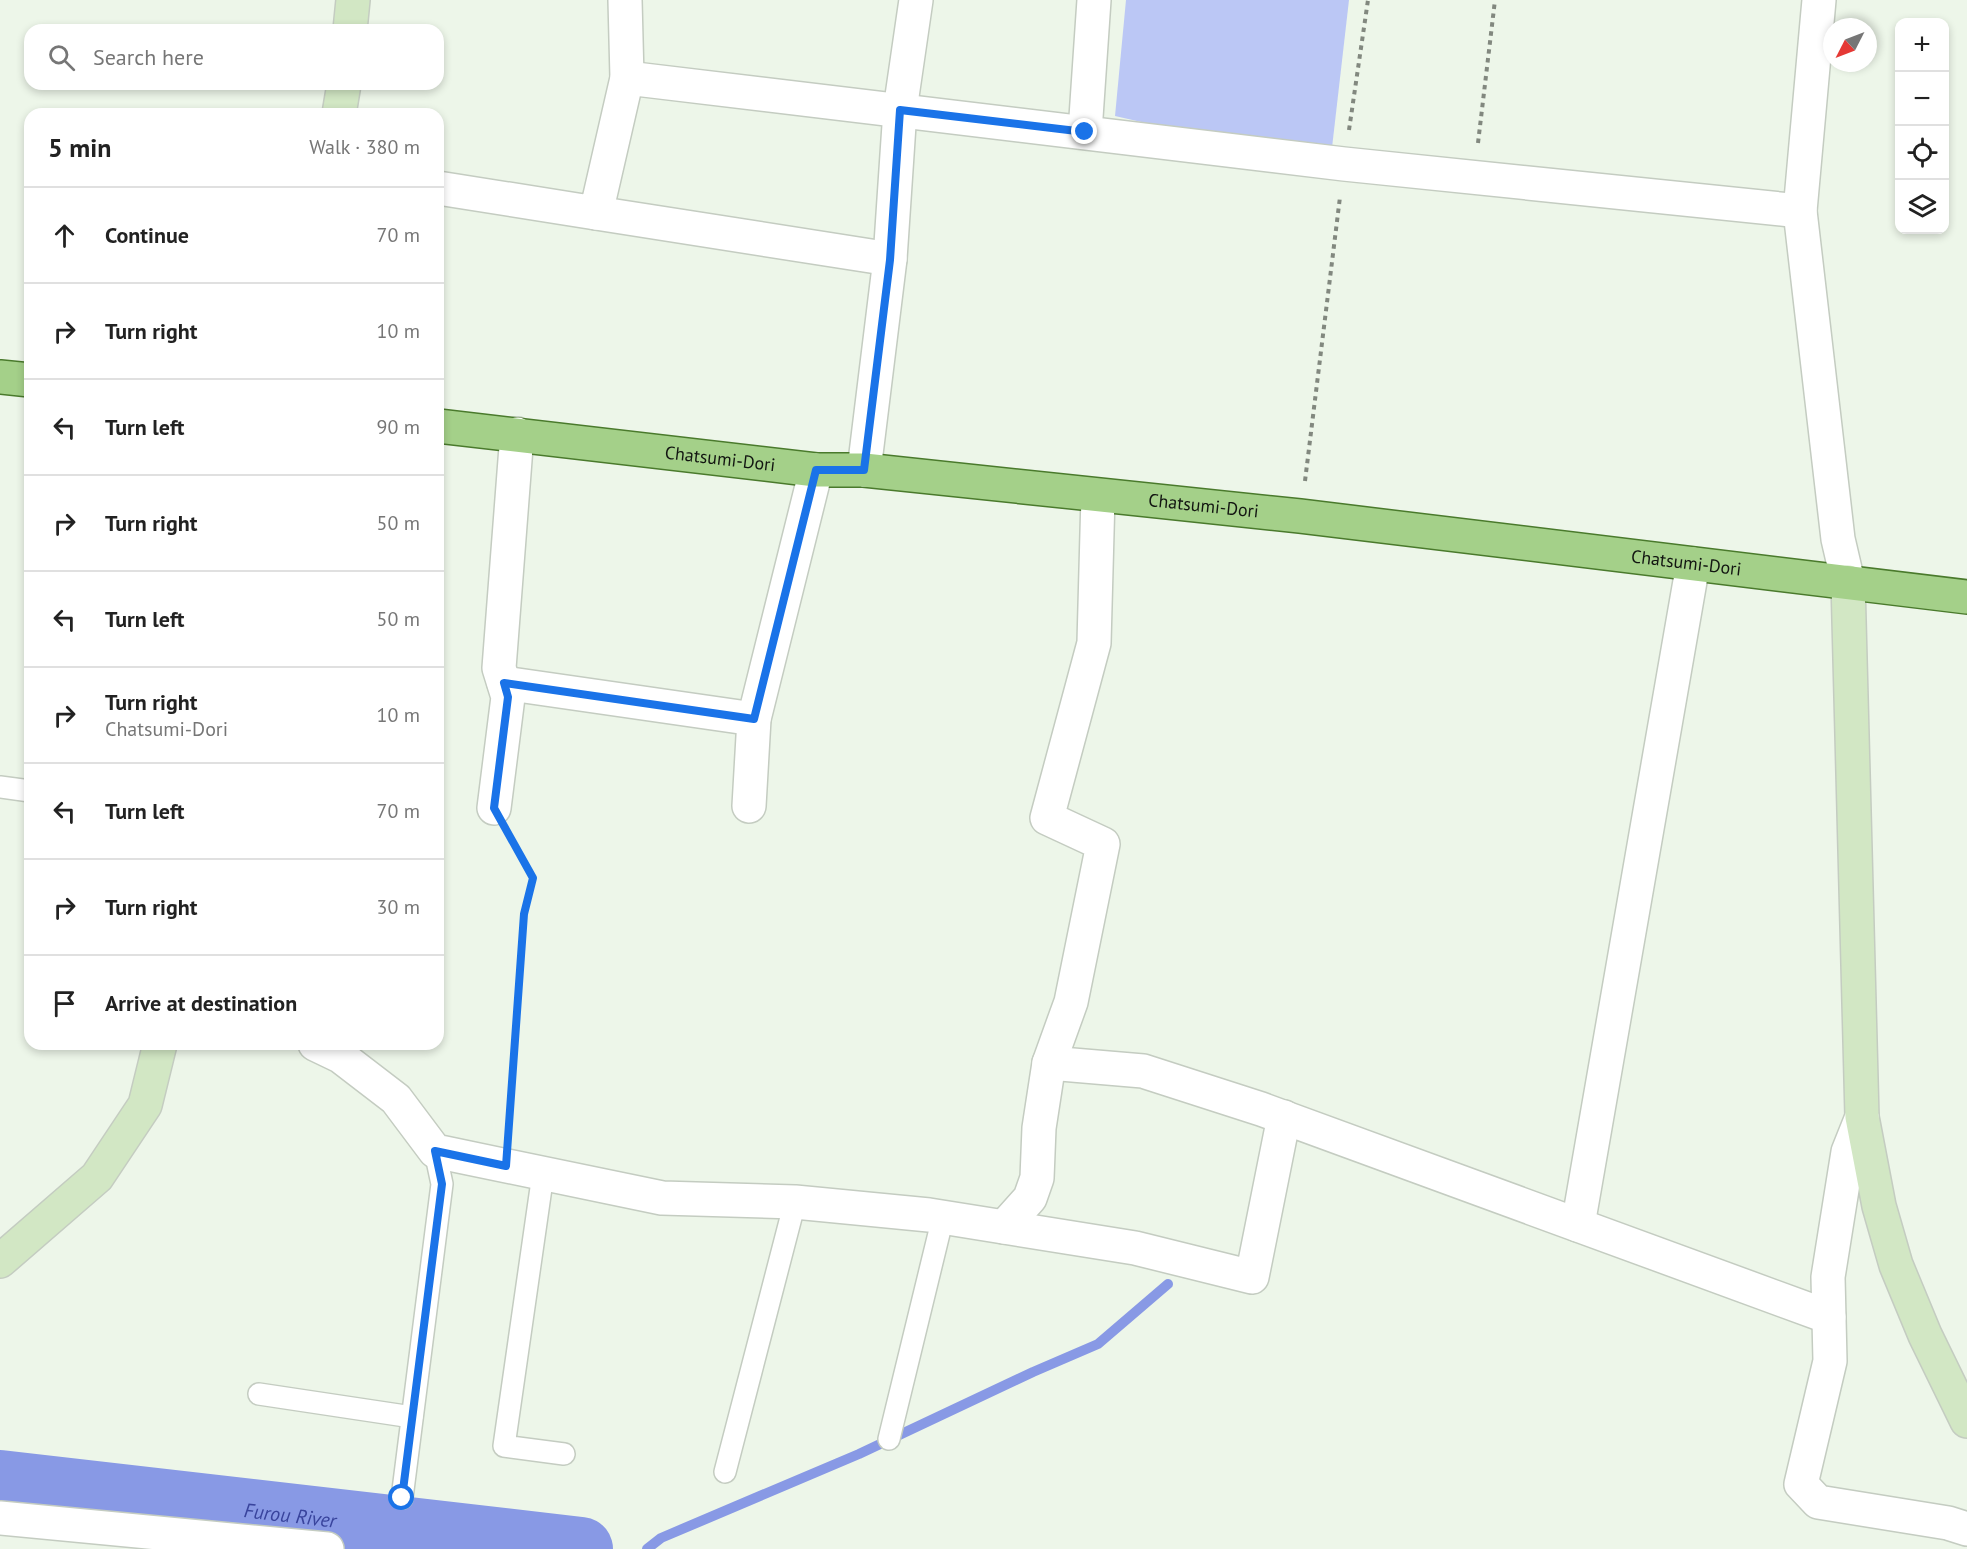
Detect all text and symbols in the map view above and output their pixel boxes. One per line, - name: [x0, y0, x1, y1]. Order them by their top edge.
- north arrow: [1823, 18, 1877, 72]
- map controls: [1895, 18, 1949, 234]
- button: +: [1895, 18, 1949, 72]
- search box: [24, 24, 444, 90]
- icon: search: [45, 41, 78, 74]
- text: Search here: [93, 43, 204, 71]
- button: −: [1895, 72, 1949, 126]
- route end: [1071, 118, 1097, 144]
- button: locate: [1895, 126, 1949, 180]
- text: 5 min: [48, 131, 111, 164]
- text: Walk · 380 m: [309, 134, 420, 160]
- button: layers: [1895, 180, 1949, 234]
- icon: ahead: [48, 219, 81, 252]
- text: Continue: [105, 221, 189, 249]
- text: 70 m: [377, 222, 420, 248]
- icon: right: [48, 315, 81, 348]
- text: Turn right: [105, 317, 197, 345]
- text: 10 m: [377, 318, 420, 344]
- icon: left: [48, 411, 81, 444]
- text: Turn left: [105, 413, 185, 441]
- text: 90 m: [377, 414, 420, 440]
- street label: Chatsumi-Dori: [664, 441, 777, 476]
- street label: Chatsumi-Dori: [1147, 488, 1260, 523]
- icon: right: [48, 507, 81, 540]
- text: Turn right: [105, 509, 197, 537]
- text: 50 m: [377, 510, 420, 536]
- street label: Chatsumi-Dori: [1630, 544, 1743, 580]
- icon: left: [48, 603, 81, 636]
- text: Turn left: [105, 605, 185, 633]
- text: 50 m: [377, 606, 420, 632]
- text: Turn right: [105, 688, 197, 716]
- icon: right: [48, 699, 81, 732]
- text: 10 m: [377, 702, 420, 728]
- text: Chatsumi-Dori: [105, 716, 228, 742]
- icon: left: [48, 795, 81, 828]
- text: Turn left: [105, 797, 185, 825]
- text: 70 m: [377, 798, 420, 824]
- icon: right: [48, 891, 81, 924]
- text: Turn right: [105, 893, 197, 921]
- text: 30 m: [377, 894, 420, 920]
- icon: arrive: [48, 987, 81, 1020]
- text: Arrive at destination: [105, 989, 297, 1017]
- route start: [388, 1484, 414, 1510]
- water label: Furou River: [242, 1497, 339, 1534]

